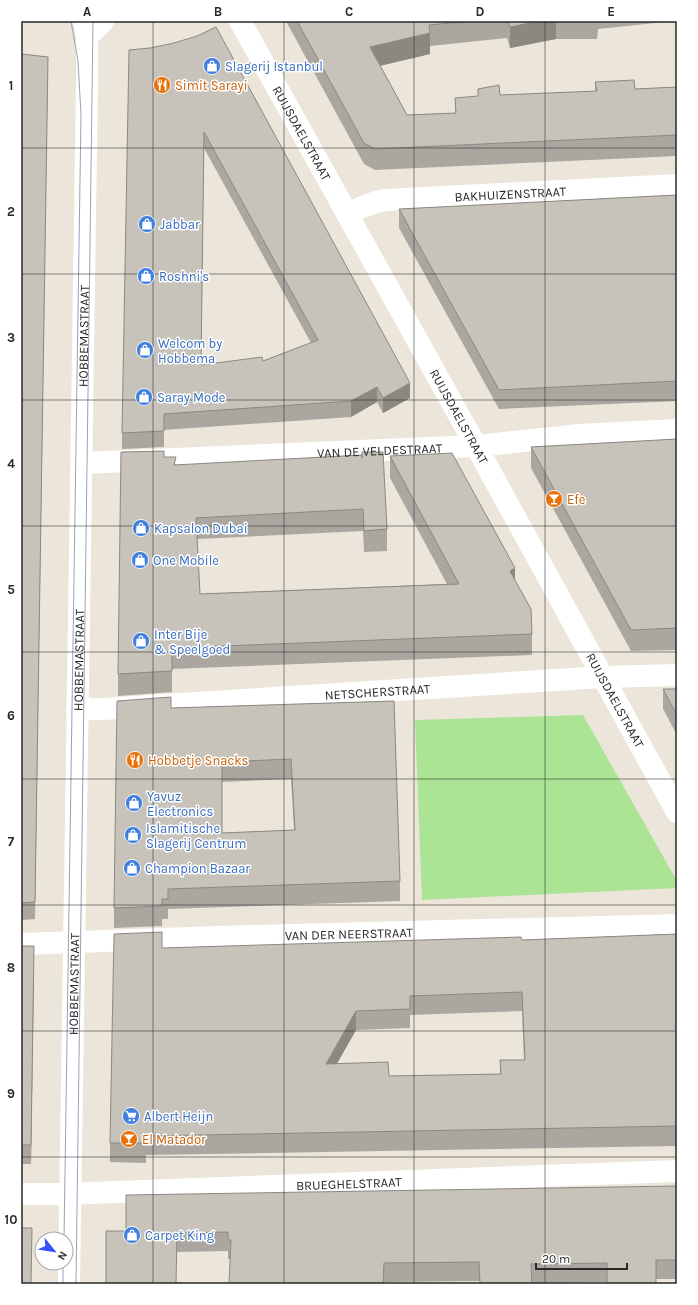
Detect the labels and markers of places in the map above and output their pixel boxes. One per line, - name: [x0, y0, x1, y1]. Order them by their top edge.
- shop icon: Slagerij Istanbul: [202, 56, 222, 76]
- place label: Slagerij Istanbul: [225, 59, 323, 74]
- restaurant icon: Simit Sarayi: [152, 75, 172, 95]
- place label: Simit Sarayi: [175, 78, 248, 93]
- shop icon: Jabbar: [137, 214, 157, 234]
- place label: Jabbar: [160, 217, 200, 232]
- shop icon: Roshni's: [136, 266, 156, 286]
- place label: Roshni's: [159, 269, 209, 284]
- place label: Welcom by Hobbema: [158, 336, 222, 366]
- shop icon: Welcom by Hobbema: [135, 340, 155, 360]
- shop icon: Saray Mode: [134, 387, 154, 407]
- place label: Saray Mode: [157, 390, 226, 405]
- bar icon: Efe: [544, 489, 564, 509]
- place label: Efe: [567, 492, 586, 507]
- shop icon: Kapsalon Dubai: [131, 518, 151, 538]
- place label: Kapsalon Dubai: [154, 521, 248, 536]
- shop icon: One Mobile: [130, 550, 150, 570]
- place label: One Mobile: [153, 553, 219, 568]
- place label: Inter Bije & Speelgoed: [154, 627, 230, 657]
- shop icon: Inter Bije & Speelgoed: [131, 631, 151, 651]
- restaurant icon: Hobbetje Snacks: [125, 750, 145, 770]
- place label: Hobbetje Snacks: [148, 753, 248, 768]
- place label: Yavuz Electronics: [147, 789, 213, 819]
- shop icon: Yavuz Electronics: [124, 793, 144, 813]
- place label: Islamitische Slagerij Centrum: [146, 821, 247, 851]
- shop icon: Islamitische Slagerij Centrum: [123, 825, 143, 845]
- shop icon: Champion Bazaar: [122, 858, 142, 878]
- place label: Champion Bazaar: [145, 861, 250, 876]
- supermarket icon: Albert Heijn: [121, 1106, 141, 1126]
- place label: Albert Heijn: [144, 1109, 213, 1124]
- bar icon: El Matador: [119, 1129, 139, 1149]
- place label: El Matador: [142, 1132, 206, 1147]
- shop icon: Carpet King: [122, 1225, 142, 1245]
- place label: Carpet King: [145, 1228, 215, 1243]

